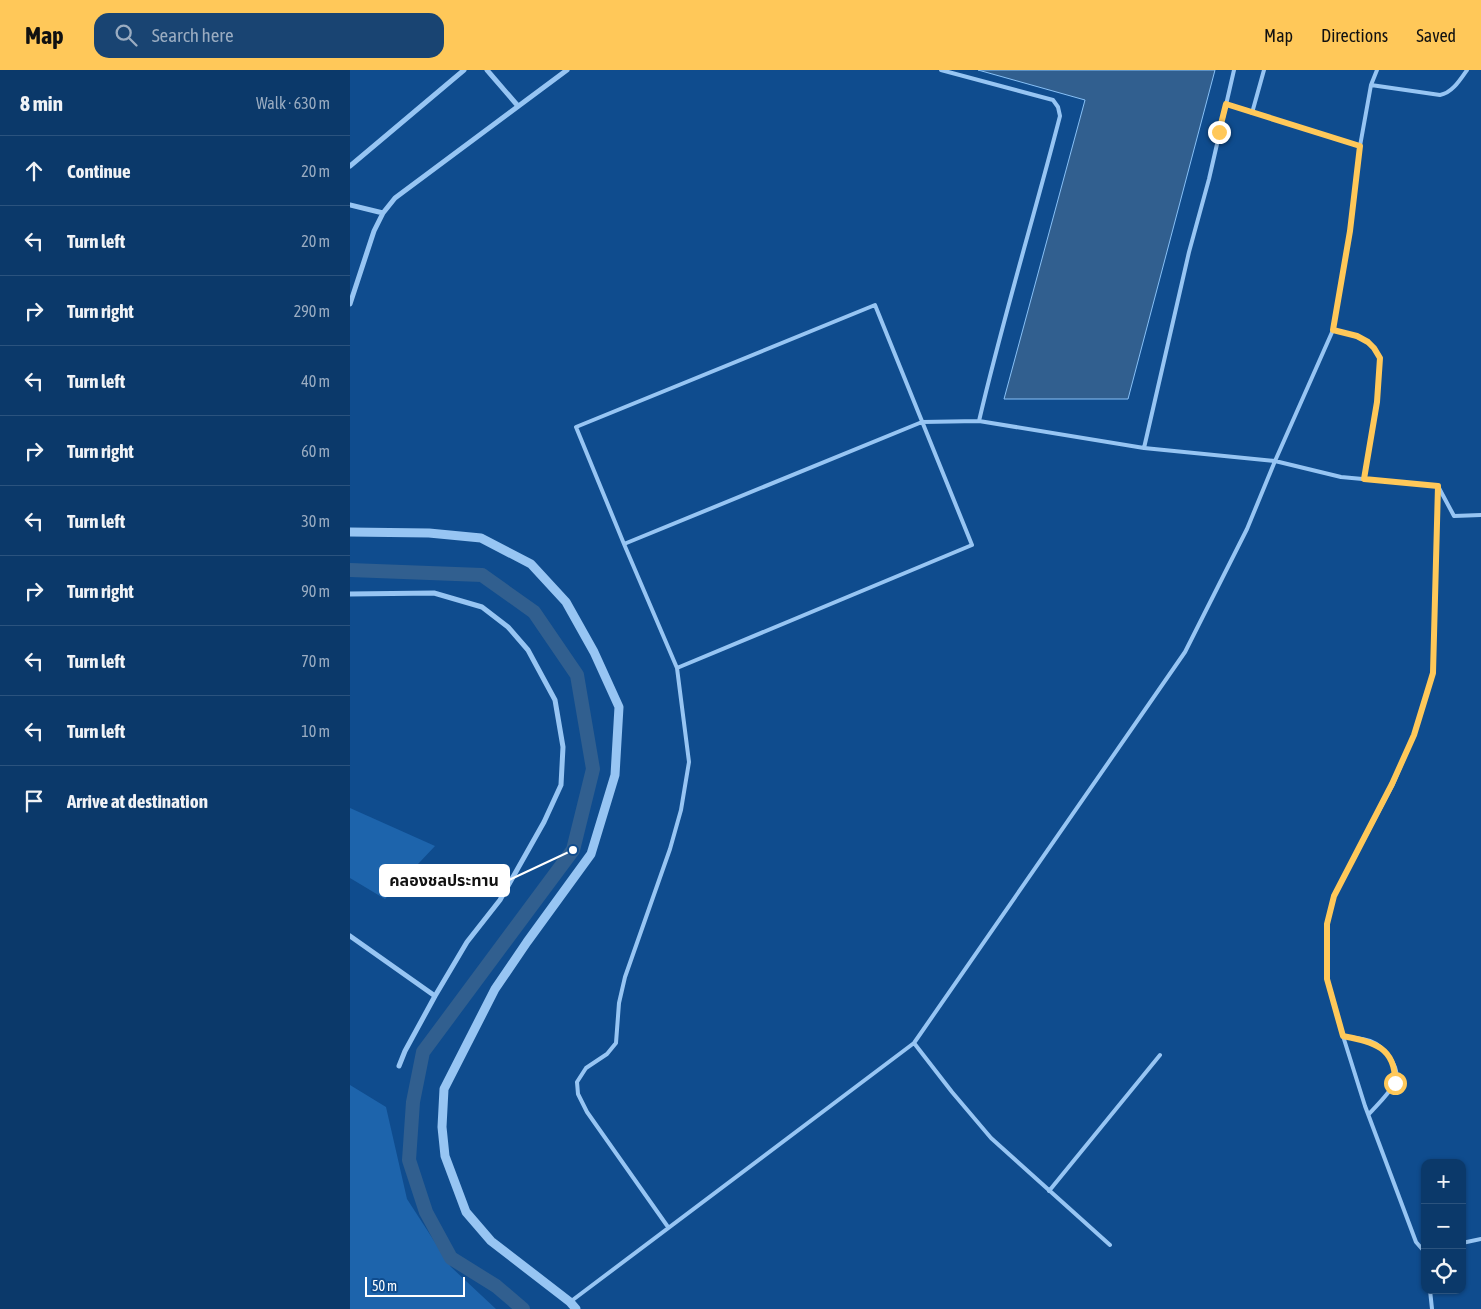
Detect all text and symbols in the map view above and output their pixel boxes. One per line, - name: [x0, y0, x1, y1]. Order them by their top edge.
- search box: [94, 13, 444, 58]
- icon: search: [112, 21, 140, 49]
- text: Map: [25, 22, 64, 49]
- text: Search here: [152, 24, 234, 46]
- text: Map: [1264, 25, 1293, 46]
- text: Directions: [1321, 25, 1388, 46]
- text: Saved: [1416, 25, 1456, 46]
- text: 8 min: [20, 91, 63, 115]
- text: Walk · 630 m: [256, 94, 330, 112]
- route end: [1208, 121, 1231, 144]
- icon: ahead: [20, 157, 48, 185]
- text: Continue: [67, 160, 131, 182]
- text: 20 m: [301, 162, 330, 180]
- icon: left: [20, 227, 48, 255]
- text: Turn left: [67, 230, 125, 252]
- text: 20 m: [301, 232, 330, 250]
- icon: right: [20, 297, 48, 325]
- text: Turn right: [67, 300, 134, 322]
- text: 290 m: [294, 302, 330, 320]
- icon: left: [20, 367, 48, 395]
- text: Turn left: [67, 370, 125, 392]
- text: 40 m: [301, 372, 330, 390]
- icon: right: [20, 437, 48, 465]
- text: Turn right: [67, 440, 134, 462]
- text: 60 m: [301, 442, 330, 460]
- icon: left: [20, 507, 48, 535]
- text: Turn left: [67, 510, 125, 532]
- text: 30 m: [301, 512, 330, 530]
- icon: right: [20, 577, 48, 605]
- text: Turn right: [67, 580, 134, 602]
- text: 90 m: [301, 582, 330, 600]
- icon: left: [20, 647, 48, 675]
- text: Turn left: [67, 650, 125, 672]
- text: 70 m: [301, 652, 330, 670]
- icon: left: [20, 717, 48, 745]
- text: Turn left: [67, 720, 125, 742]
- text: 10 m: [301, 722, 330, 740]
- icon: arrive: [20, 787, 48, 815]
- text: Arrive at destination: [67, 790, 208, 812]
- callout: คลองชลประทาน: [380, 865, 509, 896]
- text: คลองชลประทาน: [389, 871, 499, 889]
- route start: [1384, 1072, 1407, 1095]
- map controls: [1421, 1159, 1466, 1294]
- button: +: [1421, 1159, 1466, 1204]
- button: −: [1421, 1204, 1466, 1249]
- button: locate: [1421, 1249, 1466, 1294]
- scale bar: [365, 1274, 465, 1297]
- text: 50 m: [372, 1278, 397, 1294]

